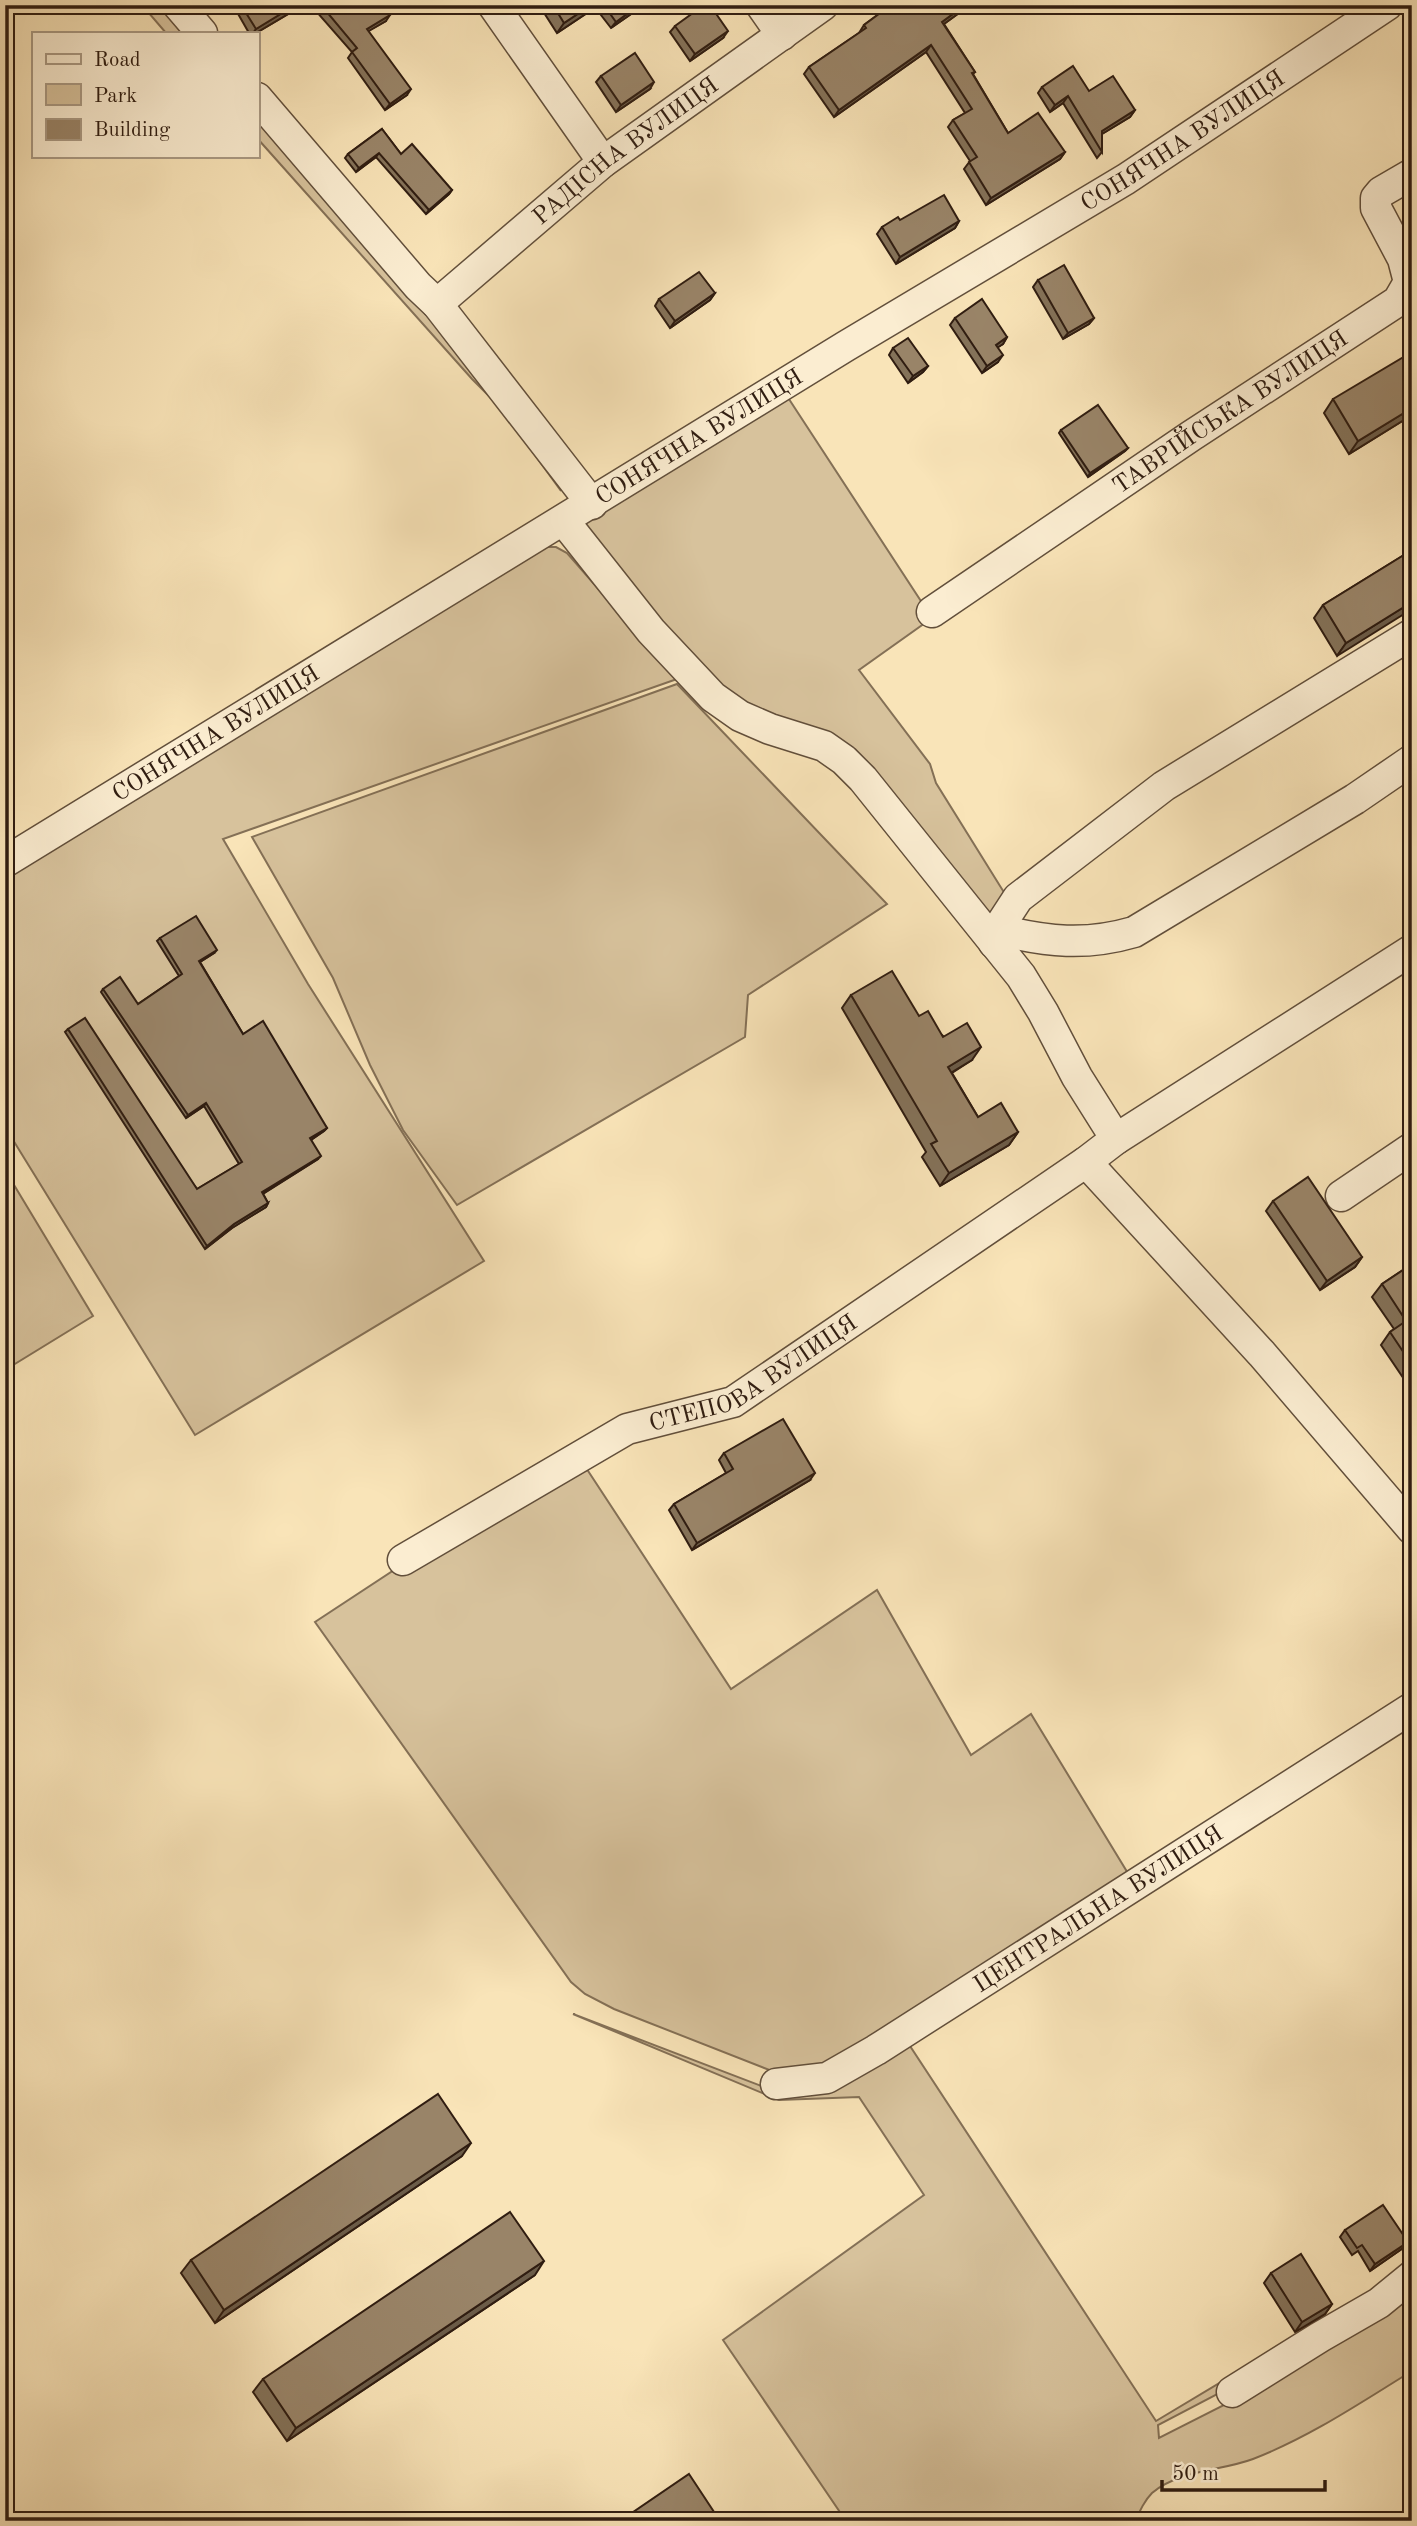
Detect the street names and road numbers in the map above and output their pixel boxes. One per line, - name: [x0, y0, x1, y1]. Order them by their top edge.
- street label: СОНЯЧНА ВУЛИЦЯ: [1077, 67, 1290, 217]
- street label: РАДІСНА ВУЛИЦЯ: [529, 74, 723, 230]
- street label: ТАВРІЙСЬКА ВУЛИЦЯ: [1109, 327, 1353, 499]
- street label: СОНЯЧНА ВУЛИЦЯ: [592, 366, 808, 510]
- street label: СОНЯЧНА ВУЛИЦЯ: [109, 662, 324, 807]
- street label: СТЕПОВА ВУЛИЦЯ: [647, 1311, 862, 1437]
- street label: ЦЕНТРАЛЬНА ВУЛИЦЯ: [970, 1822, 1228, 1998]

